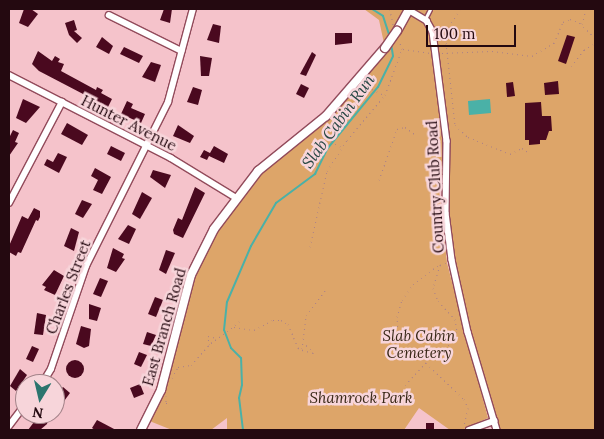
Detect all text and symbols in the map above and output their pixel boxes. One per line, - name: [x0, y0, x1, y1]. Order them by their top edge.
- scale bar: [429, 15, 519, 47]
- text: 100 m: [434, 24, 475, 43]
- water label: Slab Cabin Run: [298, 70, 378, 172]
- street label: Hunter Avenue: [78, 91, 180, 155]
- street label: Country Club Road: [423, 120, 447, 254]
- street label: Charles Street: [42, 237, 94, 337]
- street label: East Branch Road: [139, 266, 189, 388]
- park label: Slab Cabin Cemetery: [383, 326, 455, 361]
- north arrow: [15, 374, 65, 424]
- park label: Shamrock Park: [309, 389, 413, 407]
- text: N: [31, 403, 45, 423]

